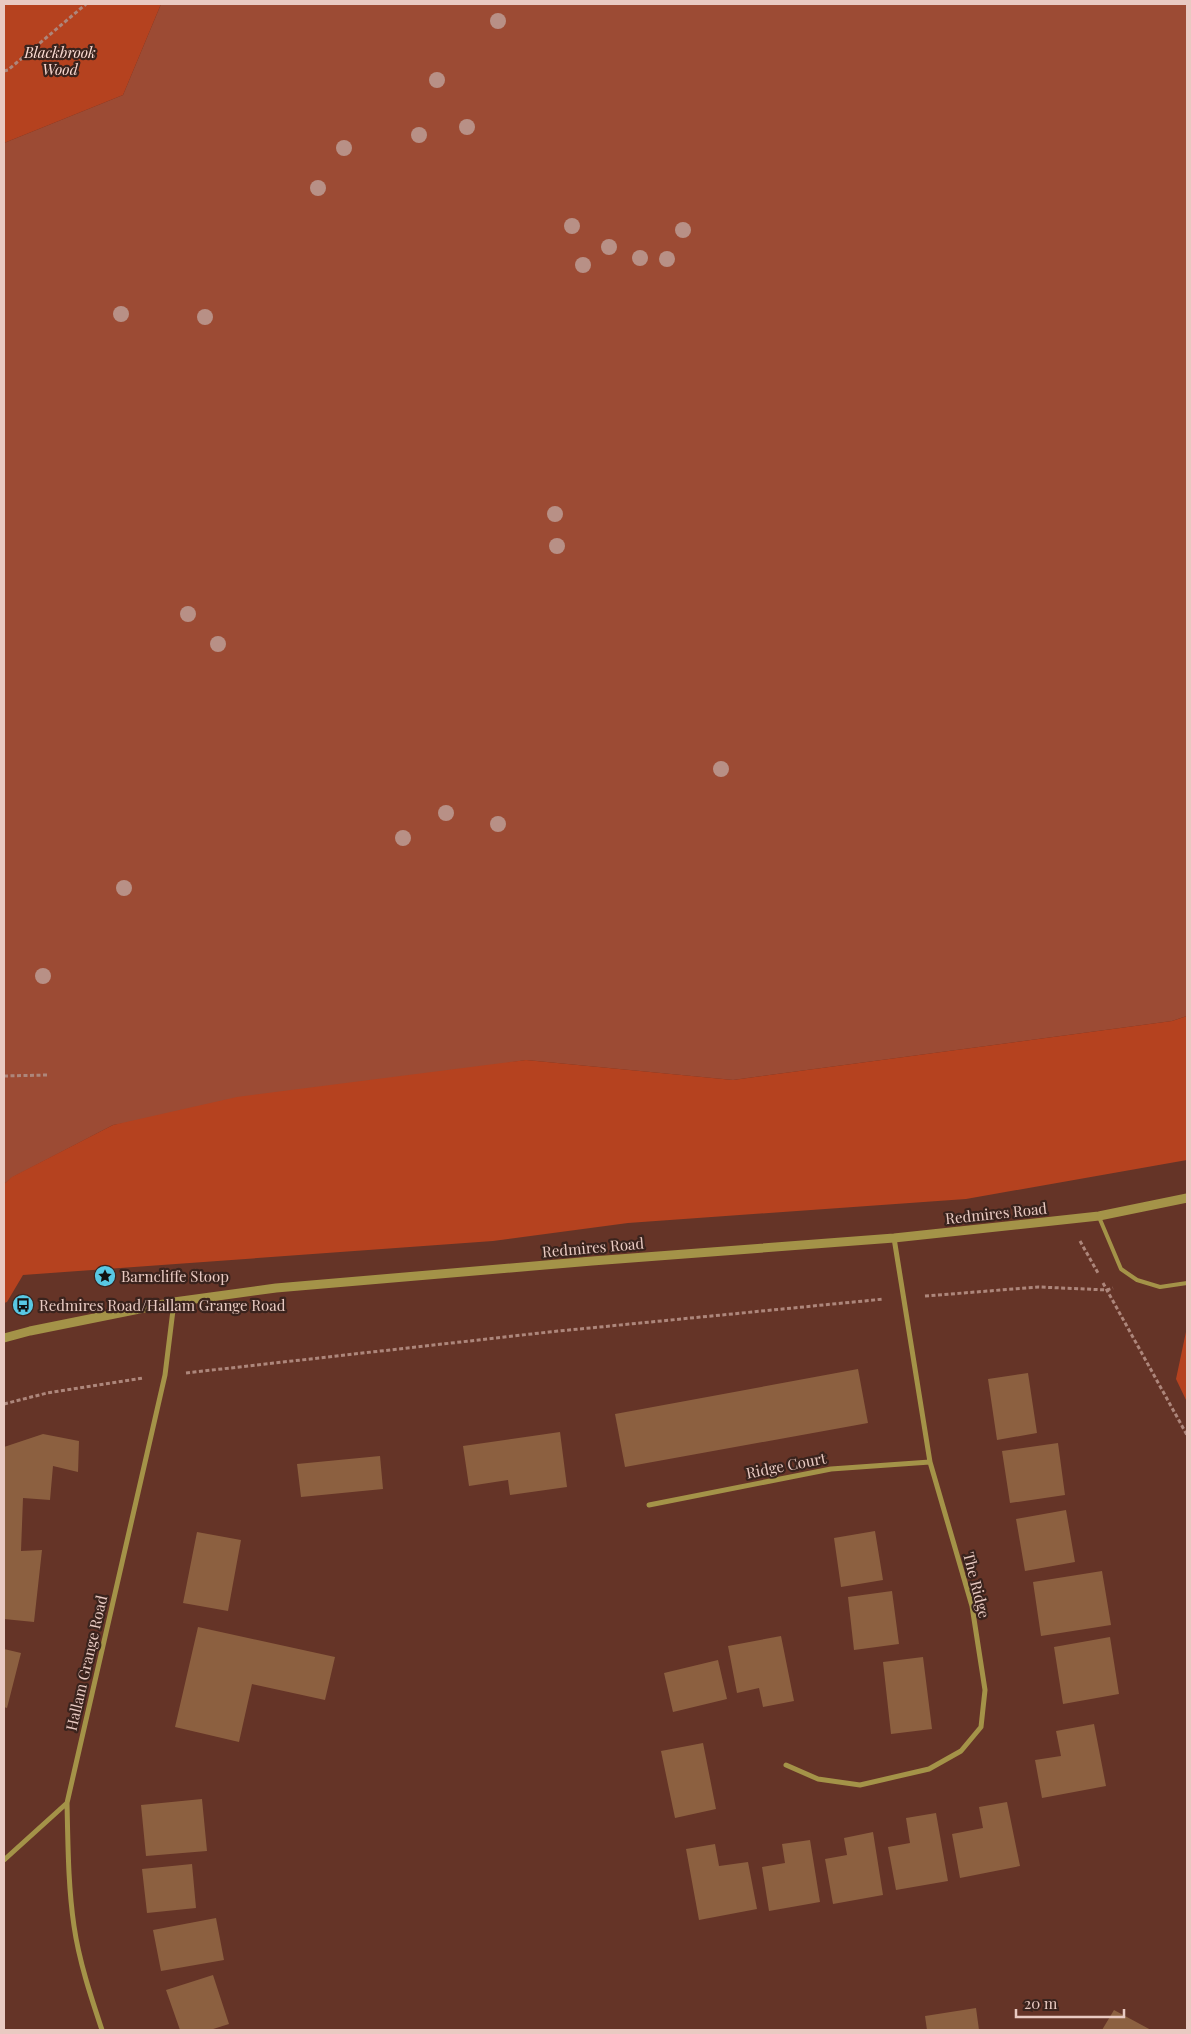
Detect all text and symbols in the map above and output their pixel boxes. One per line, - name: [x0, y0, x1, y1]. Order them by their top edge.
- park label: Blackbrook Wood: [23, 42, 96, 79]
- street label: Redmires Road: [944, 1198, 1048, 1228]
- street label: Redmires Road: [541, 1233, 645, 1261]
- place icon: Barncliffe Stoop: [93, 1264, 117, 1288]
- place label: Barncliffe Stoop: [121, 1266, 229, 1286]
- bus stop icon: Redmires Road/Hallam Grange Road: [11, 1293, 35, 1317]
- place label: Redmires Road/Hallam Grange Road: [39, 1295, 286, 1315]
- street label: Ridge Court: [744, 1447, 828, 1483]
- street label: The Ridge: [959, 1550, 995, 1620]
- street label: Hallam Grange Road: [61, 1593, 111, 1733]
- scale bar: [1016, 1986, 1124, 2018]
- text: 20 m: [1024, 1993, 1058, 2013]

